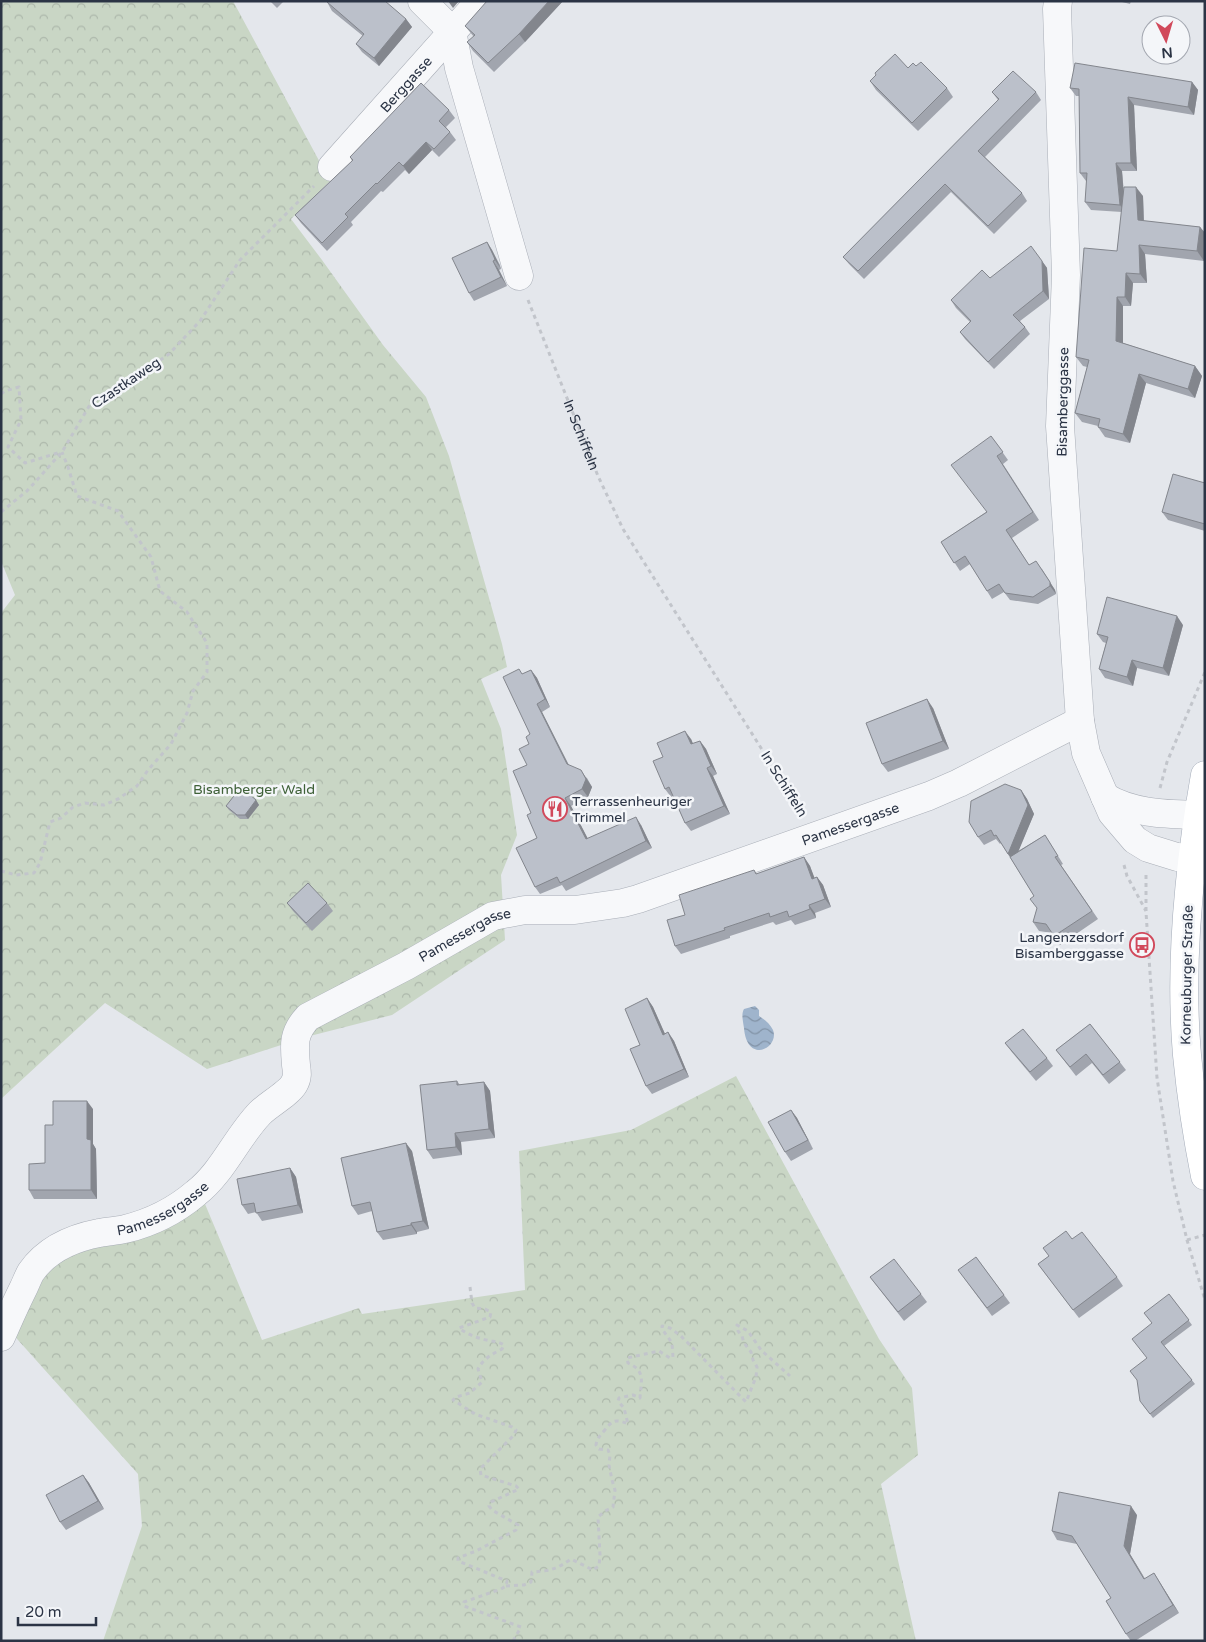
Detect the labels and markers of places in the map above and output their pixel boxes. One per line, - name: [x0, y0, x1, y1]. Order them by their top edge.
- place label: Terrassenheuriger Trimmel: [572, 793, 693, 826]
- restaurant icon: Terrassenheuriger Trimmel: [542, 796, 568, 822]
- place label: Langenzersdorf Bisamberggasse: [1015, 929, 1125, 962]
- bus stop icon: Langenzersdorf Bisamberggasse: [1129, 932, 1155, 958]

